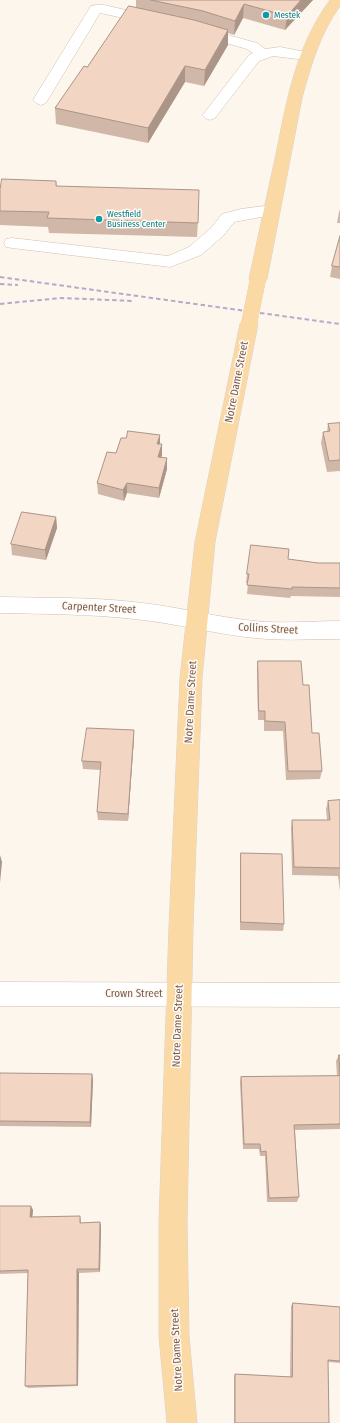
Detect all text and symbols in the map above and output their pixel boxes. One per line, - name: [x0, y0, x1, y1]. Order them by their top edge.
- marker: Mestek: [261, 10, 271, 20]
- place label: Mestek: [274, 10, 300, 20]
- place label: Westfield Business Center: [107, 209, 166, 230]
- marker: Westfield Business Center: [94, 214, 104, 224]
- street label: Notre Dame Street: [223, 340, 251, 424]
- street label: Carpenter Street: [62, 599, 136, 617]
- street label: Collins Street: [238, 621, 298, 637]
- street label: Notre Dame Street: [182, 660, 200, 744]
- street label: Notre Dame Street: [170, 984, 186, 1068]
- street label: Crown Street: [105, 987, 163, 1001]
- street label: Notre Dame Street: [168, 1308, 186, 1392]

